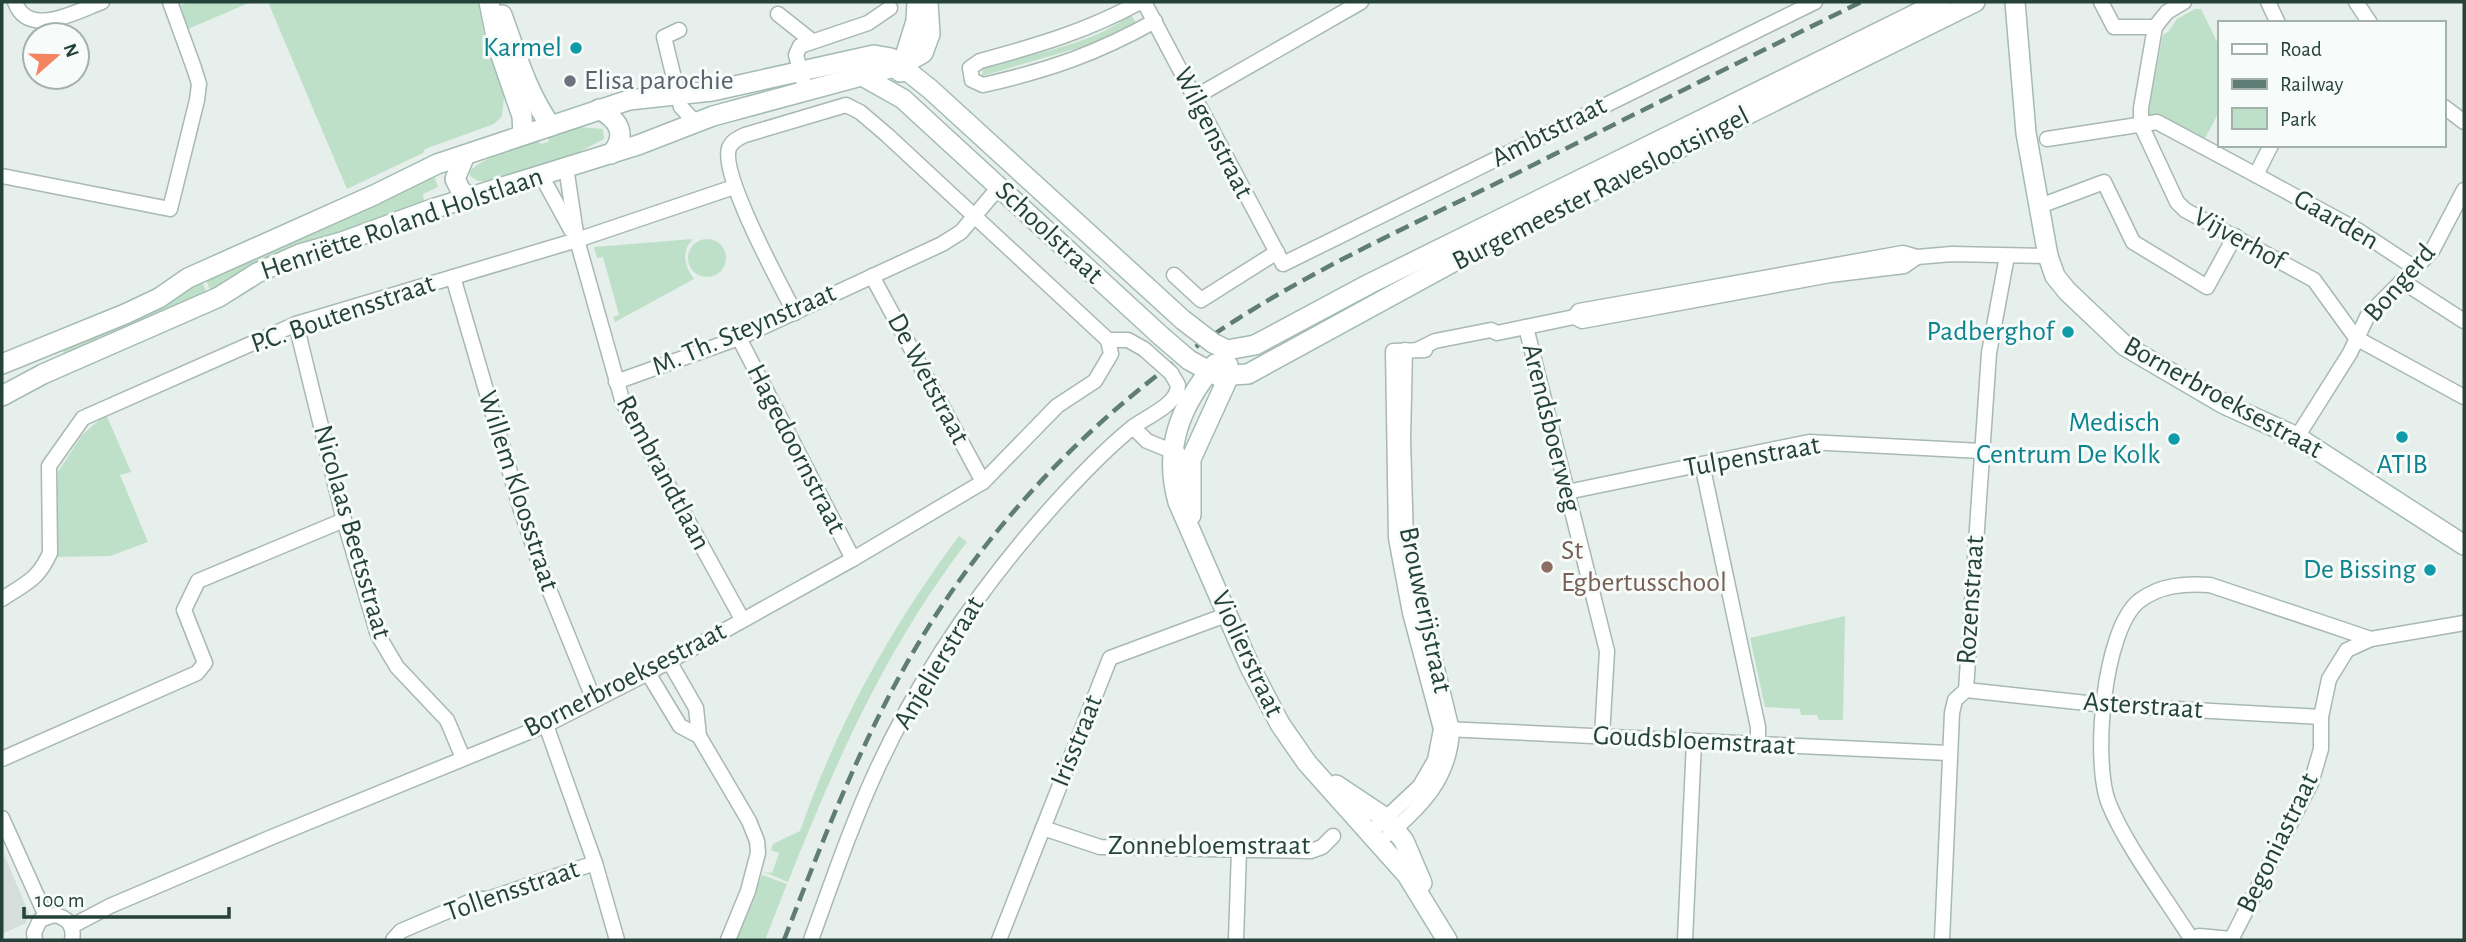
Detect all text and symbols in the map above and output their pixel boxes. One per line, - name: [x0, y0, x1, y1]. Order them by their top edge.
- north arrow: [21, 21, 91, 91]
- legend: [2218, 21, 2445, 147]
- place label: Karmel: [483, 34, 562, 62]
- text: Road: [2280, 39, 2322, 60]
- marker: Karmel: [568, 40, 584, 56]
- text: N: [59, 41, 82, 60]
- street label: Wilgenstraat: [1168, 63, 1258, 203]
- place label: Elisa parochie: [584, 67, 734, 95]
- marker: Elisa parochie: [562, 73, 578, 89]
- text: Railway: [2280, 74, 2343, 95]
- street label: Ambtstraat: [1487, 91, 1611, 173]
- street label: Burgemeester Raveslootsingel: [1448, 102, 1754, 276]
- text: Park: [2280, 109, 2317, 130]
- street label: Henriëtte Roland Holstlaan: [257, 163, 547, 285]
- street label: Schoolstraat: [990, 177, 1108, 289]
- street label: Gaarden: [2289, 185, 2383, 255]
- street label: Vijverhof: [2189, 203, 2291, 276]
- street label: Bongerd: [2359, 239, 2441, 327]
- street label: P.C. Boutensstraat: [248, 269, 438, 359]
- street label: M. Th. Steynstraat: [648, 279, 840, 381]
- street label: De Wetstraat: [882, 309, 974, 449]
- place label: Padberghof: [1927, 318, 2056, 346]
- marker: Padberghof: [2060, 324, 2076, 340]
- street label: Bornerbroeksestraat: [2119, 332, 2327, 464]
- street label: Arendsboerweg: [1517, 341, 1586, 515]
- street label: Hagedoornstraat: [741, 360, 851, 538]
- street label: Willem Kloosstraat: [472, 388, 564, 595]
- street label: Rembrandtlaan: [611, 391, 715, 555]
- place label: Medisch Centrum De Kolk: [1976, 409, 2160, 469]
- street label: Nicolaas Beetsstraat: [308, 422, 396, 642]
- marker: ATIB: [2394, 429, 2410, 445]
- street label: Tulpenstraat: [1682, 431, 1822, 483]
- marker: Medisch Centrum De Kolk: [2166, 431, 2182, 447]
- place label: ATIB: [2377, 451, 2427, 479]
- street label: Brouwerijstraat: [1394, 524, 1456, 696]
- street label: Rozenstraat: [1953, 534, 1989, 665]
- place label: St Egbertusschool: [1561, 537, 1727, 597]
- place label: De Bissing: [2303, 556, 2416, 584]
- marker: St Egbertusschool: [1539, 559, 1555, 575]
- marker: De Bissing: [2422, 562, 2438, 578]
- street label: Violierstraat: [1206, 587, 1288, 721]
- street label: Anjelierstraat: [889, 592, 989, 734]
- street label: Bornerbroeksestraat: [520, 617, 730, 743]
- street label: Asterstraat: [2082, 688, 2204, 724]
- street label: Irisstraat: [1046, 691, 1108, 791]
- street label: Goudsbloemstraat: [1592, 722, 1796, 760]
- street label: Begoniastraat: [2232, 769, 2324, 917]
- street label: Zonnebloemstraat: [1108, 832, 1310, 860]
- street label: Tollensstraat: [441, 855, 583, 927]
- scale bar: [24, 876, 229, 920]
- text: 100 m: [35, 890, 85, 911]

